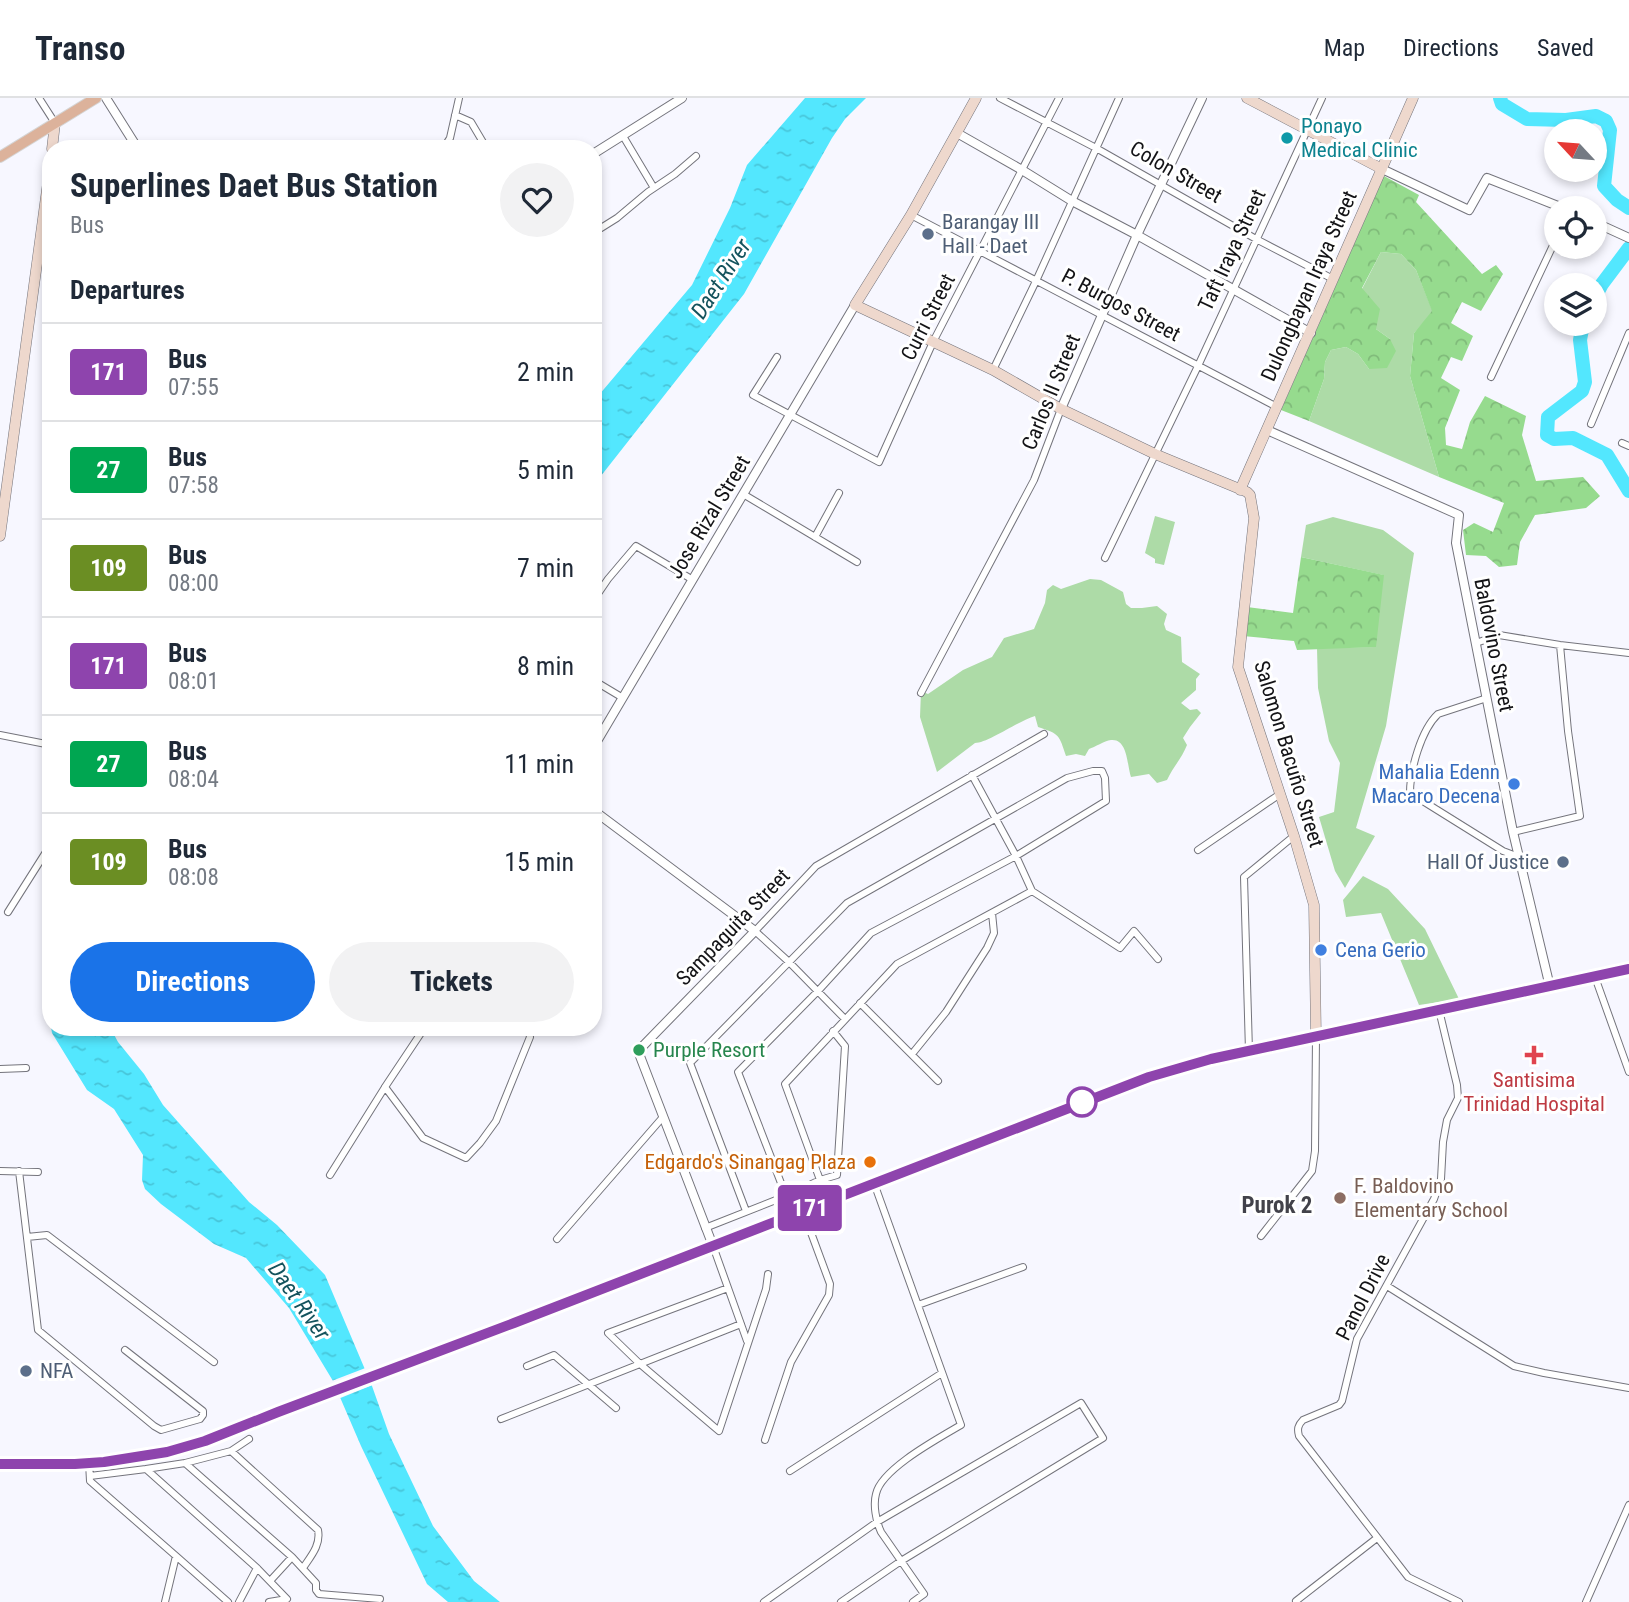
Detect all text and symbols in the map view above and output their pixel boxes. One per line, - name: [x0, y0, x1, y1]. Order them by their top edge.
- text: Transo: [35, 29, 125, 68]
- text: Map: [1324, 34, 1365, 62]
- text: Directions: [1403, 34, 1499, 62]
- text: Saved: [1537, 34, 1594, 62]
- place label: Ponayo Medical Clinic: [1301, 114, 1418, 162]
- north arrow: [1544, 119, 1606, 182]
- map controls: [1544, 119, 1607, 336]
- marker: Ponayo Medical Clinic: [1279, 130, 1295, 146]
- street label: Colon Street: [1126, 136, 1226, 208]
- button: heart: [500, 163, 574, 237]
- text: Superlines Daet Bus Station: [70, 166, 438, 205]
- street label: Taft Iraya Street: [1193, 185, 1271, 315]
- street label: Dulongbayan Iraya Street: [1256, 187, 1362, 385]
- button: locate: [1544, 196, 1607, 259]
- place label: Barangay III Hall - Daet: [942, 210, 1039, 258]
- text: Bus: [70, 212, 104, 239]
- marker: Barangay III Hall - Daet: [920, 226, 936, 242]
- water label: Daet River: [685, 233, 757, 324]
- street label: P. Burgos Street: [1058, 264, 1184, 346]
- street label: Curri Street: [896, 270, 960, 364]
- button: layers: [1544, 273, 1607, 336]
- text: Departures: [70, 275, 185, 305]
- street label: Carlos II Street: [1017, 331, 1085, 453]
- text: Bus: [168, 344, 207, 374]
- text: 2 min: [517, 357, 574, 387]
- text: 171: [90, 358, 127, 386]
- text: 07:55: [168, 374, 219, 401]
- text: Bus: [168, 442, 207, 472]
- street label: Jose Rizal Street: [663, 451, 755, 583]
- text: 5 min: [517, 455, 574, 485]
- text: 27: [96, 456, 121, 484]
- text: 07:58: [168, 472, 219, 499]
- text: Bus: [168, 540, 207, 570]
- text: 7 min: [517, 553, 574, 583]
- text: 109: [90, 554, 127, 582]
- text: 08:00: [168, 570, 219, 597]
- street label: Baldovino Street: [1469, 576, 1519, 714]
- text: Bus: [168, 638, 207, 668]
- text: 8 min: [517, 651, 574, 681]
- text: 171: [90, 652, 127, 680]
- street label: Salomon Bacuño Street: [1249, 658, 1329, 850]
- text: 08:01: [168, 668, 219, 695]
- text: Bus: [168, 736, 207, 766]
- text: 11 min: [504, 749, 574, 779]
- text: 27: [96, 750, 121, 778]
- place label: Mahalia Edenn Macaro Decena: [1371, 760, 1500, 808]
- text: 08:04: [168, 766, 219, 793]
- marker: Mahalia Edenn Macaro Decena: [1506, 776, 1522, 792]
- text: Bus: [168, 834, 207, 864]
- text: 15 min: [504, 847, 574, 877]
- text: 109: [90, 848, 127, 876]
- place label: Hall Of Justice: [1427, 850, 1549, 874]
- marker: Hall Of Justice: [1555, 854, 1571, 870]
- text: 08:08: [168, 864, 219, 891]
- street label: Sampaguita Street: [671, 864, 795, 990]
- place label: Cena Gerio: [1335, 938, 1426, 962]
- button: Directions: [70, 942, 315, 1022]
- button: Tickets: [329, 942, 574, 1022]
- marker: Cena Gerio: [1313, 942, 1329, 958]
- place label: Purple Resort: [653, 1038, 765, 1062]
- marker: Purple Resort: [631, 1042, 647, 1058]
- marker: Santisima Trinidad Hospital: [1524, 1045, 1544, 1065]
- place label: Santisima Trinidad Hospital: [1463, 1068, 1605, 1116]
- unlabelled marker: [1067, 1087, 1097, 1117]
- place label: Edgardo's Sinangag Plaza: [644, 1150, 856, 1174]
- marker: Edgardo's Sinangag Plaza: [862, 1154, 878, 1170]
- place label: F. Baldovino Elementary School: [1354, 1174, 1508, 1222]
- line badge: 171: [770, 1185, 850, 1231]
- marker: F. Baldovino Elementary School: [1332, 1190, 1348, 1206]
- district label: Purok 2: [1242, 1192, 1312, 1219]
- text: 171: [792, 1194, 828, 1222]
- street label: Panol Drive: [1331, 1250, 1395, 1344]
- water label: Daet River: [262, 1257, 336, 1346]
- place label: NFA: [40, 1359, 73, 1383]
- marker: NFA: [18, 1363, 34, 1379]

